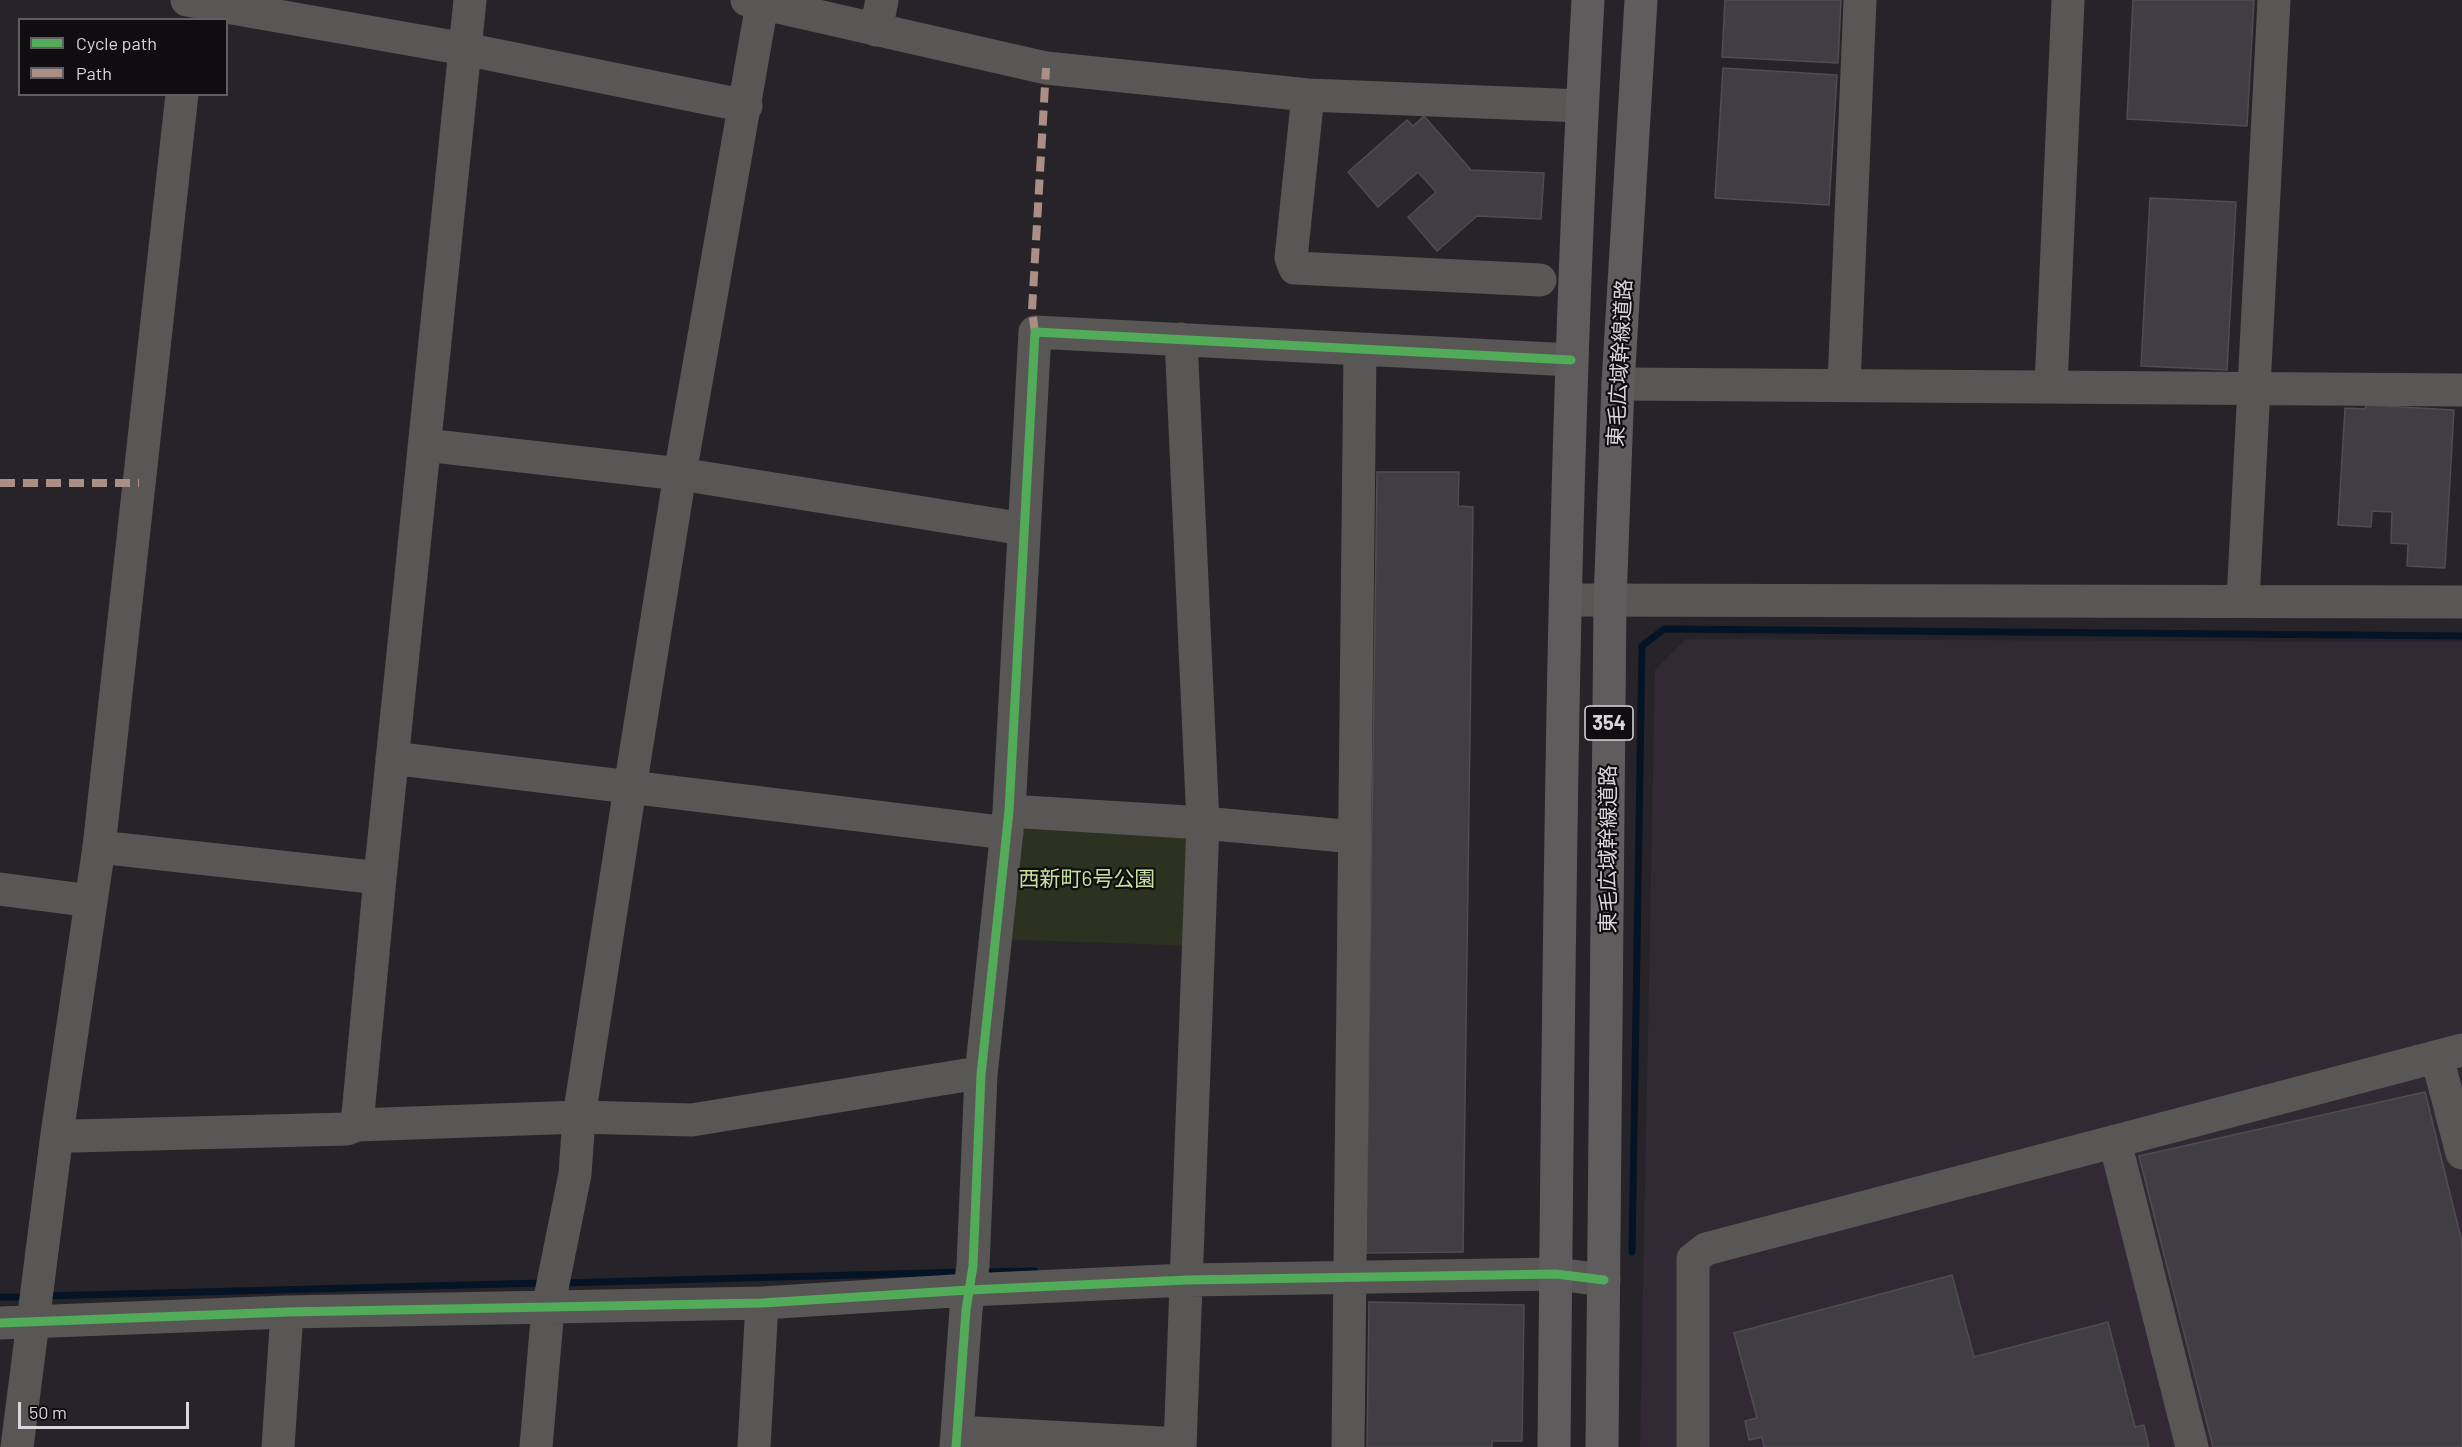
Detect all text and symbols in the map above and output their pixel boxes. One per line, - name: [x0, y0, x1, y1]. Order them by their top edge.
- legend: [18, 18, 228, 96]
- text: Cycle path: [76, 32, 157, 54]
- text: Path: [76, 62, 112, 84]
- street label: 東毛広域幹線道路: [1603, 278, 1637, 448]
- road number: 354: [1585, 706, 1633, 740]
- street label: 東毛広域幹線道路: [1595, 765, 1621, 933]
- park label: 西新町6号公園: [1019, 866, 1155, 892]
- scale bar: [21, 1390, 192, 1428]
- text: 50 m: [29, 1401, 67, 1423]

